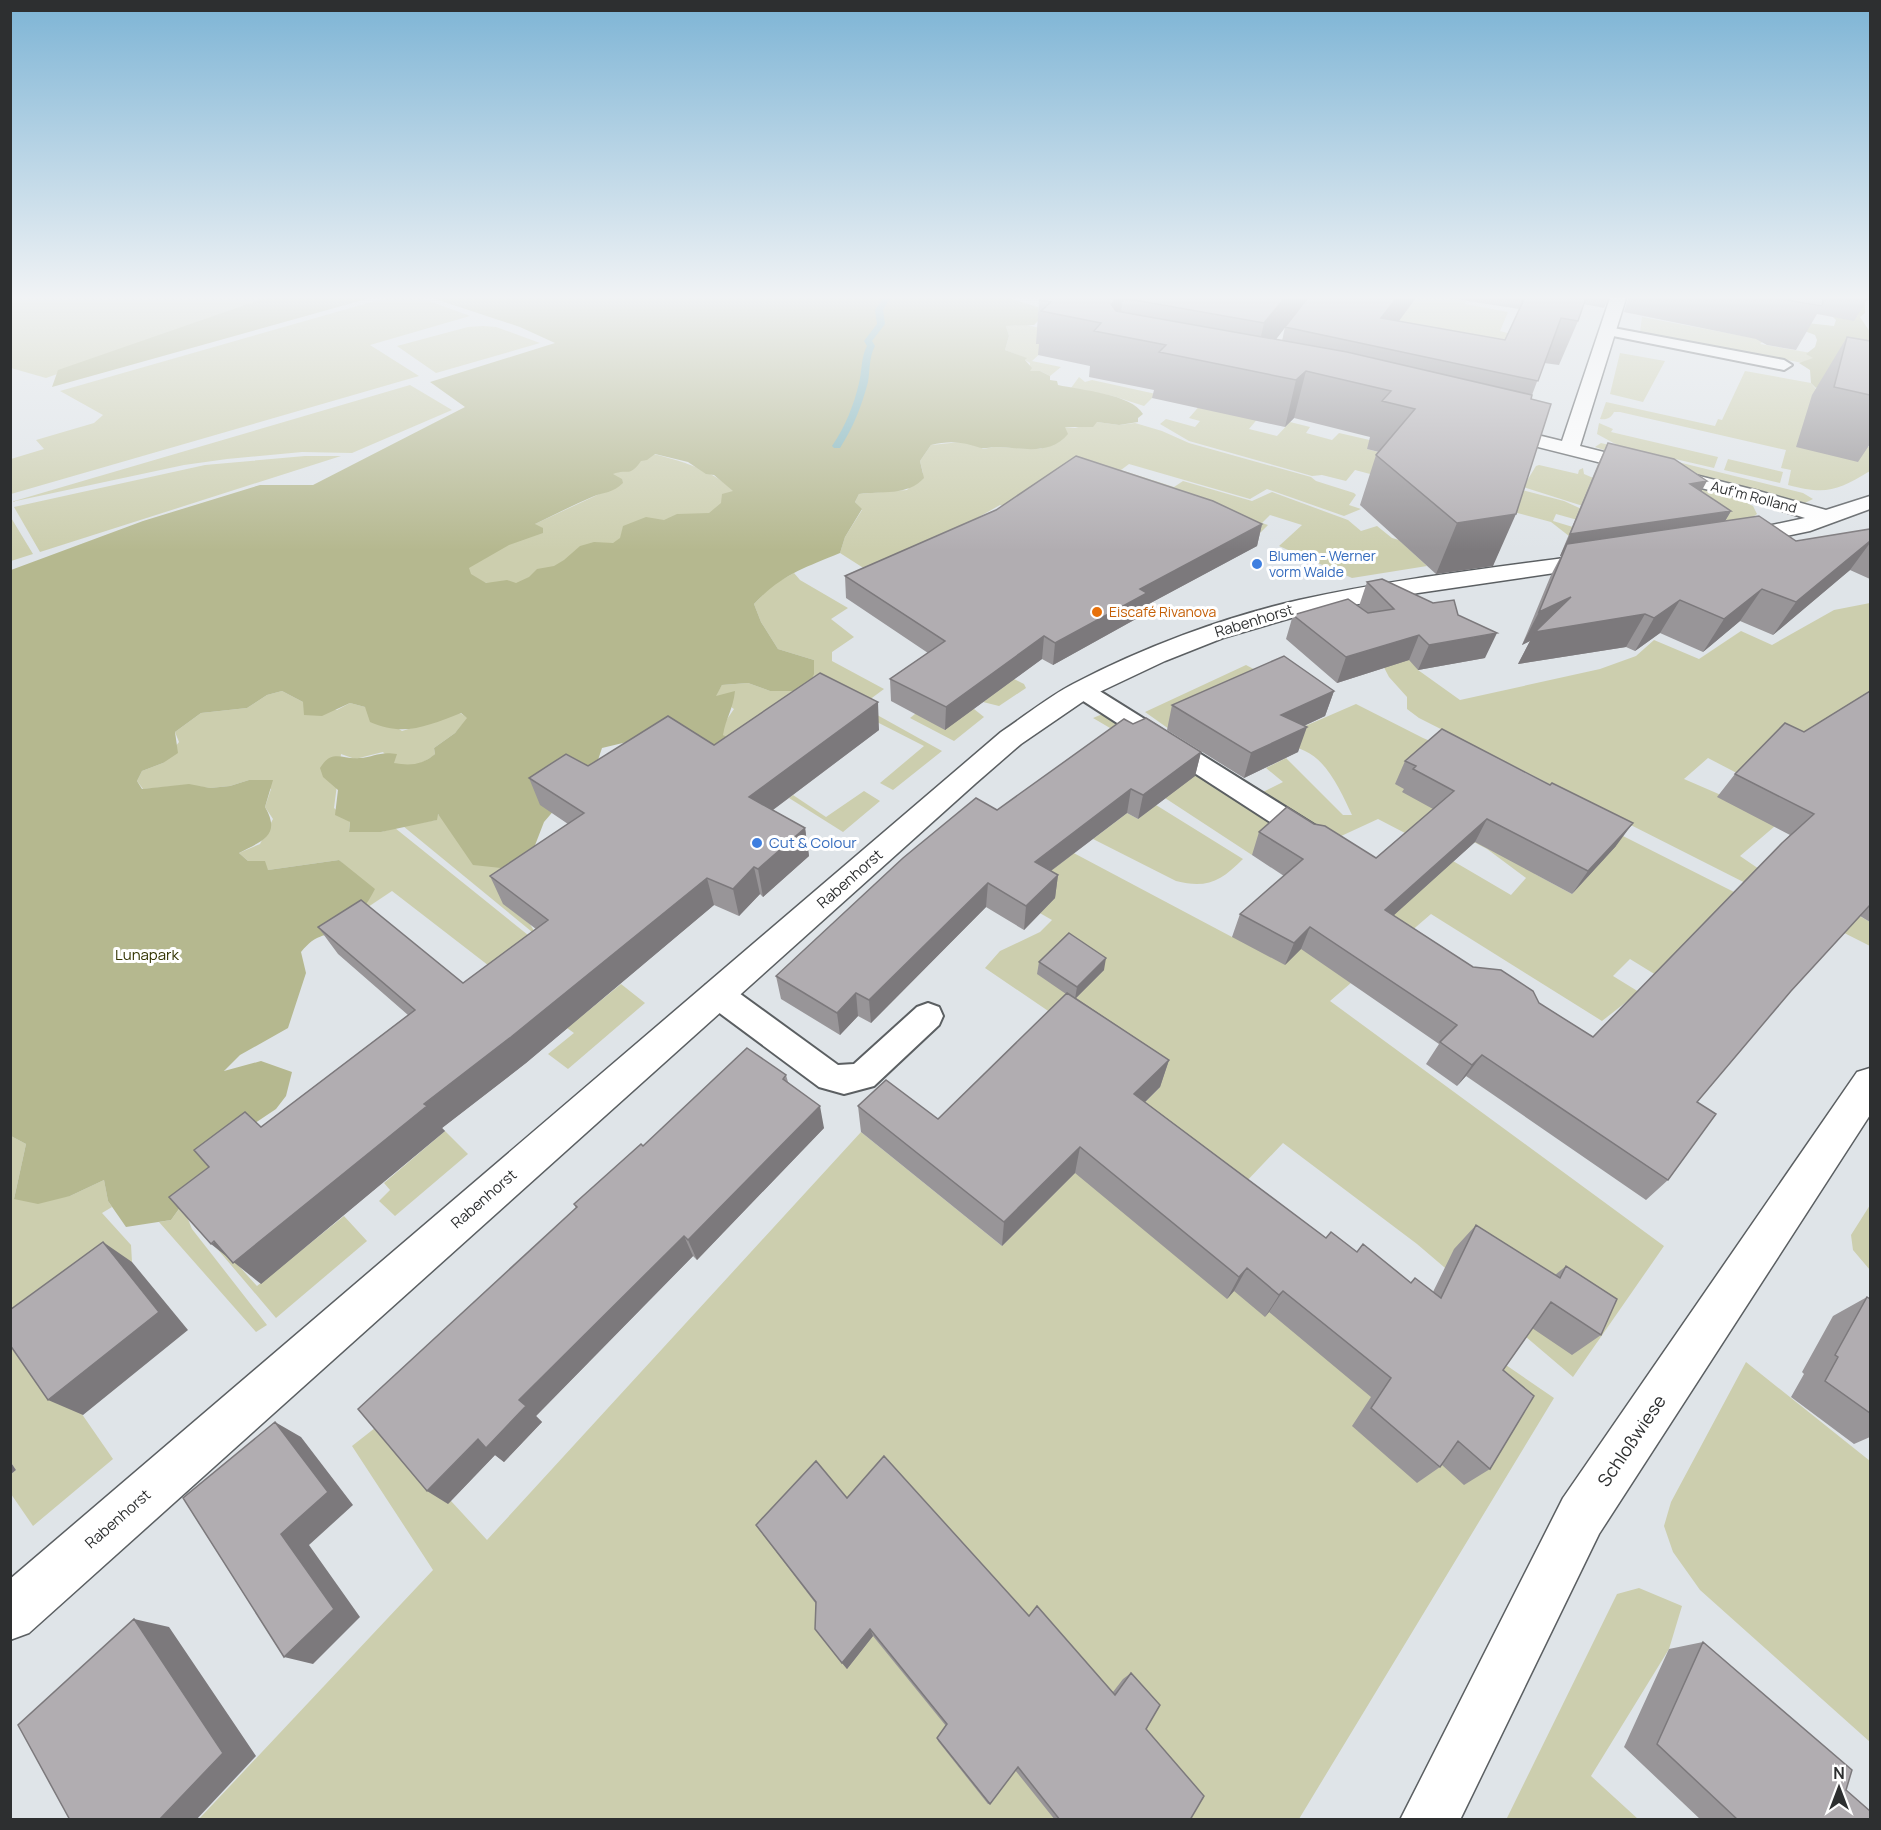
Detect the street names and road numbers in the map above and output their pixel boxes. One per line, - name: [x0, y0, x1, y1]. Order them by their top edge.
- street label: Auf'm Rolland: [1709, 476, 1799, 517]
- street label: Rabenhorst: [1212, 599, 1296, 642]
- street label: Rabenhorst: [812, 844, 887, 913]
- street label: Rabenhorst: [446, 1164, 521, 1233]
- street label: Schloßwiese: [1592, 1390, 1671, 1491]
- street label: Rabenhorst: [80, 1484, 155, 1553]

